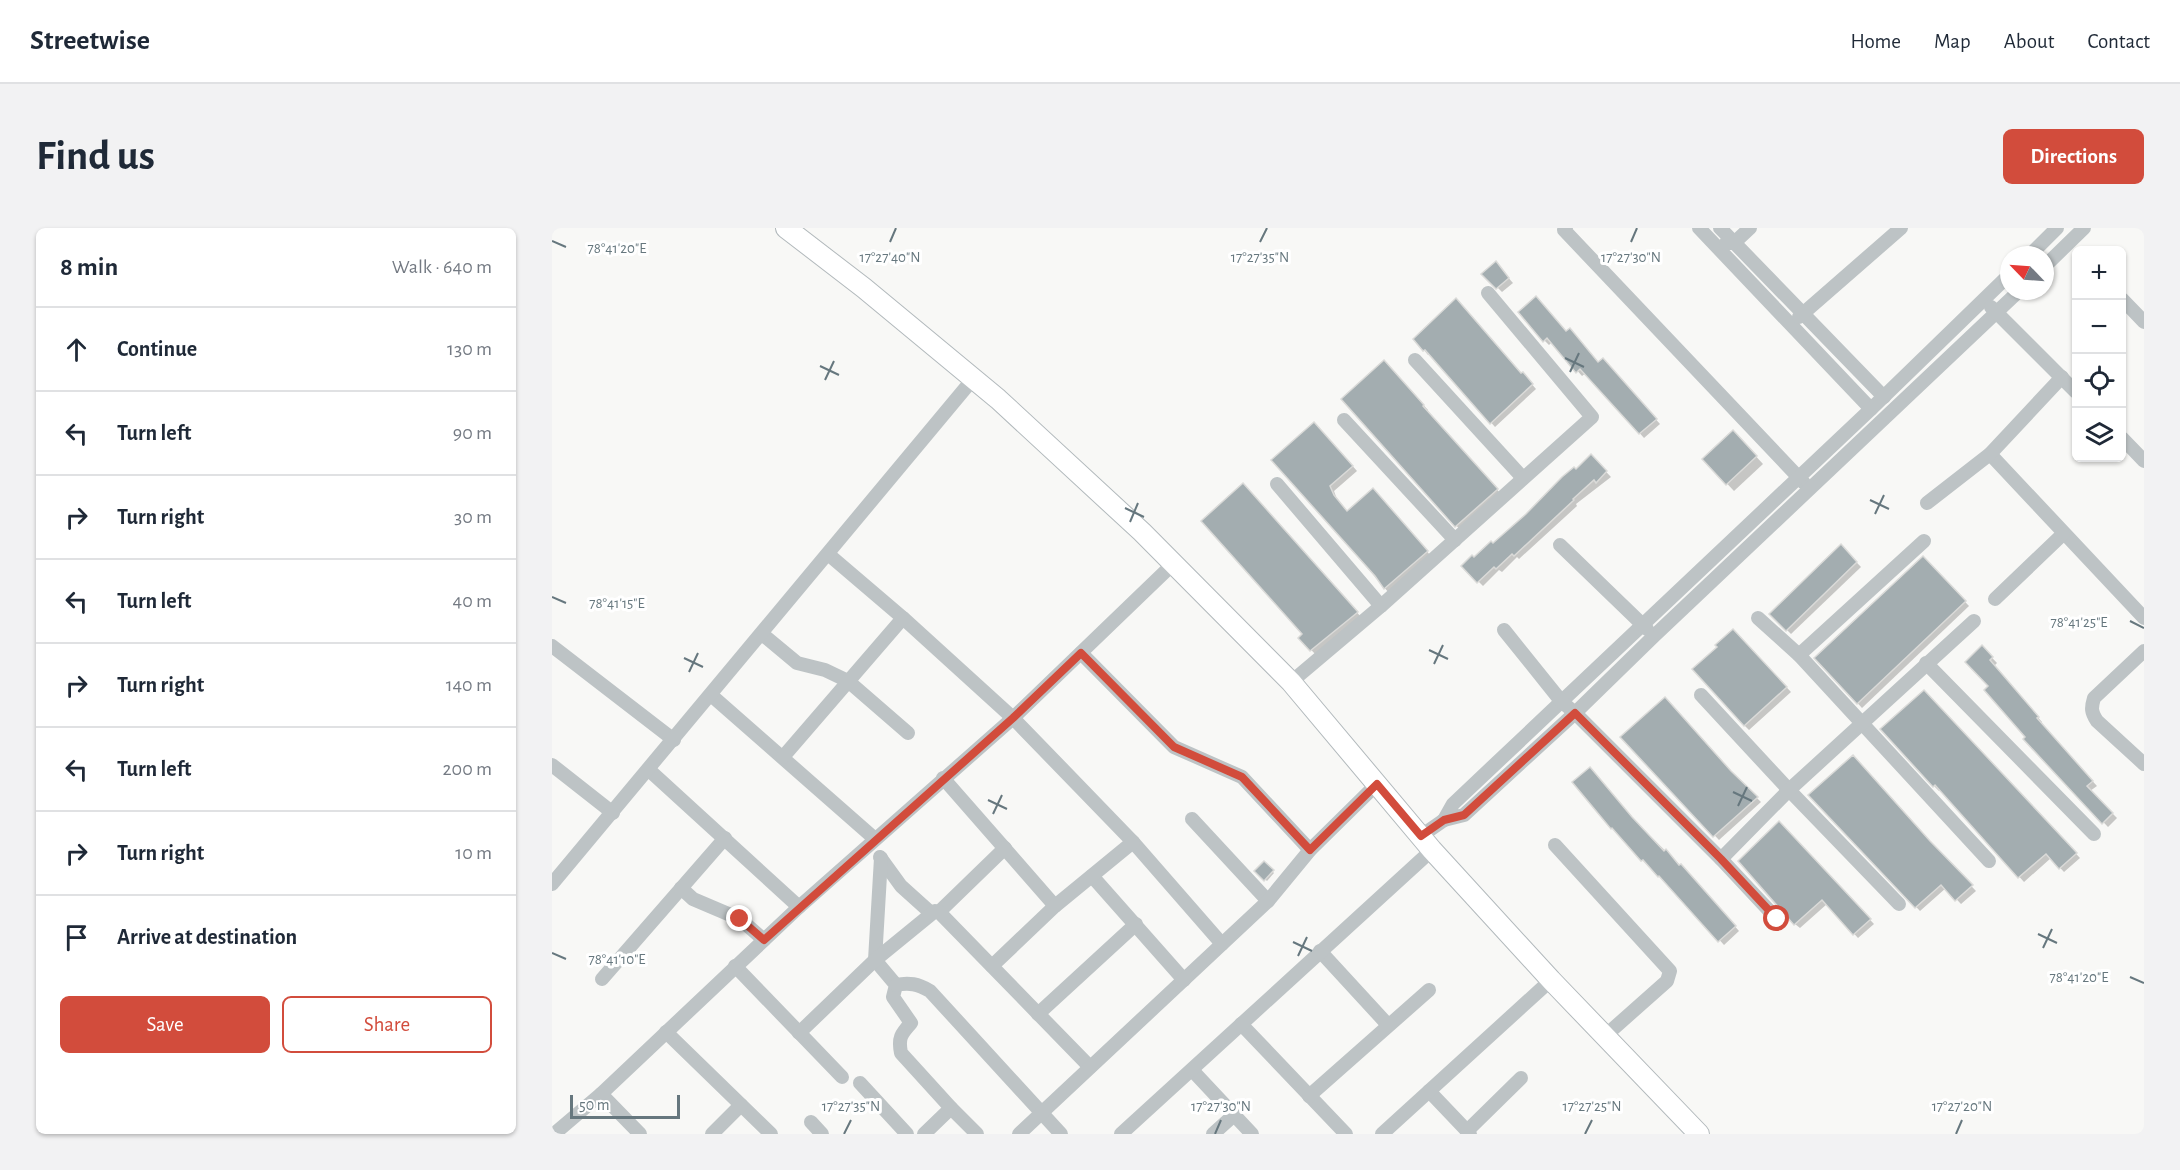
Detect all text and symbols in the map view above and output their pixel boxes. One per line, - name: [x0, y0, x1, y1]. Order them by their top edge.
- text: Streetwise: [30, 27, 150, 55]
- text: Home: [1850, 31, 1901, 52]
- text: Map: [1934, 31, 1971, 52]
- text: About: [2004, 31, 2054, 52]
- text: Contact: [2087, 31, 2150, 52]
- button: Directions: [2003, 129, 2144, 184]
- text: Find us: [36, 135, 155, 177]
- text: 78°41'20"E: [588, 241, 646, 256]
- north arrow: [2000, 246, 2054, 300]
- map controls: [2072, 246, 2126, 462]
- button: +: [2072, 246, 2126, 300]
- text: 17°27'40"N: [860, 250, 920, 265]
- text: 17°27'35"N: [1231, 250, 1289, 265]
- text: 17°27'30"N: [1601, 250, 1661, 265]
- text: 8 min: [60, 254, 118, 280]
- text: Walk · 640 m: [392, 257, 492, 277]
- button: −: [2072, 300, 2126, 354]
- icon: ahead: [60, 333, 93, 366]
- text: Continue: [117, 338, 197, 360]
- text: 130 m: [447, 339, 492, 359]
- button: locate: [2072, 354, 2126, 408]
- button: layers: [2072, 408, 2126, 462]
- icon: left: [60, 417, 93, 450]
- text: Turn left: [117, 422, 191, 444]
- text: 90 m: [453, 423, 492, 443]
- icon: right: [60, 501, 93, 534]
- text: Turn right: [117, 506, 204, 528]
- text: 30 m: [454, 507, 492, 527]
- icon: left: [60, 585, 93, 618]
- text: Turn left: [117, 590, 191, 612]
- text: 40 m: [453, 591, 492, 611]
- text: 78°41'15"E: [589, 596, 645, 611]
- text: 78°41'25"E: [2050, 615, 2108, 630]
- icon: right: [60, 669, 93, 702]
- text: Turn right: [117, 674, 204, 696]
- text: 140 m: [446, 675, 492, 695]
- icon: left: [60, 753, 93, 786]
- text: Turn left: [117, 758, 191, 780]
- text: 200 m: [442, 759, 492, 779]
- icon: right: [60, 837, 93, 870]
- text: Turn right: [117, 842, 204, 864]
- text: 10 m: [455, 843, 492, 863]
- route end: [726, 905, 752, 931]
- route start: [1763, 905, 1789, 931]
- icon: arrive: [60, 921, 93, 954]
- text: Arrive at destination: [117, 926, 297, 948]
- text: 78°41'10"E: [588, 952, 646, 967]
- text: 78°41'20"E: [2050, 970, 2108, 985]
- button: Save: [60, 996, 270, 1053]
- button: Share: [282, 996, 492, 1053]
- scale bar: [570, 1092, 680, 1120]
- text: 50 m: [579, 1097, 610, 1113]
- text: 17°27'35"N: [822, 1099, 880, 1114]
- text: 17°27'30"N: [1191, 1099, 1251, 1114]
- text: 17°27'25"N: [1563, 1099, 1621, 1114]
- text: 17°27'20"N: [1932, 1099, 1992, 1114]

